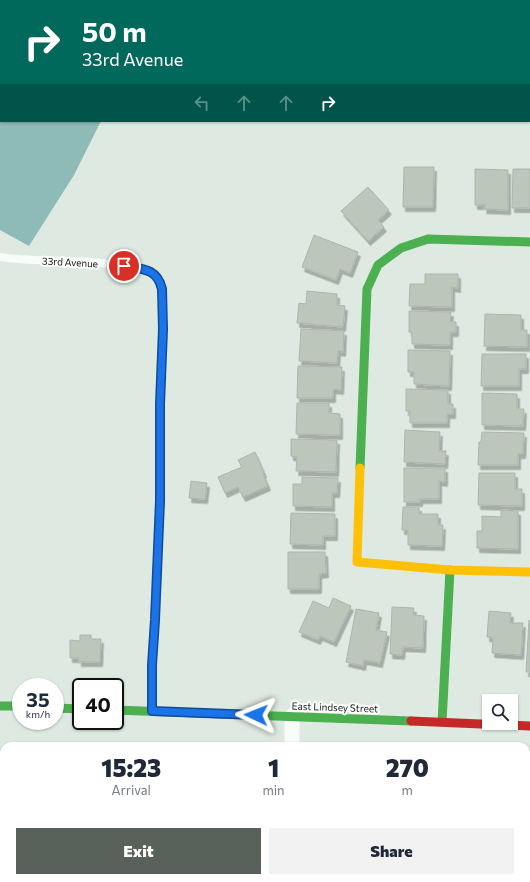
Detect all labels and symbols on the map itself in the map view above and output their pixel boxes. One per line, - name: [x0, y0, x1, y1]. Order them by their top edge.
- pin: [107, 249, 141, 283]
- street label: 33rd Avenue: [42, 255, 98, 269]
- speed limit sign: 40: [72, 678, 124, 730]
- position arrow: [235, 694, 277, 736]
- street label: East Lindsey Street: [292, 699, 378, 715]

